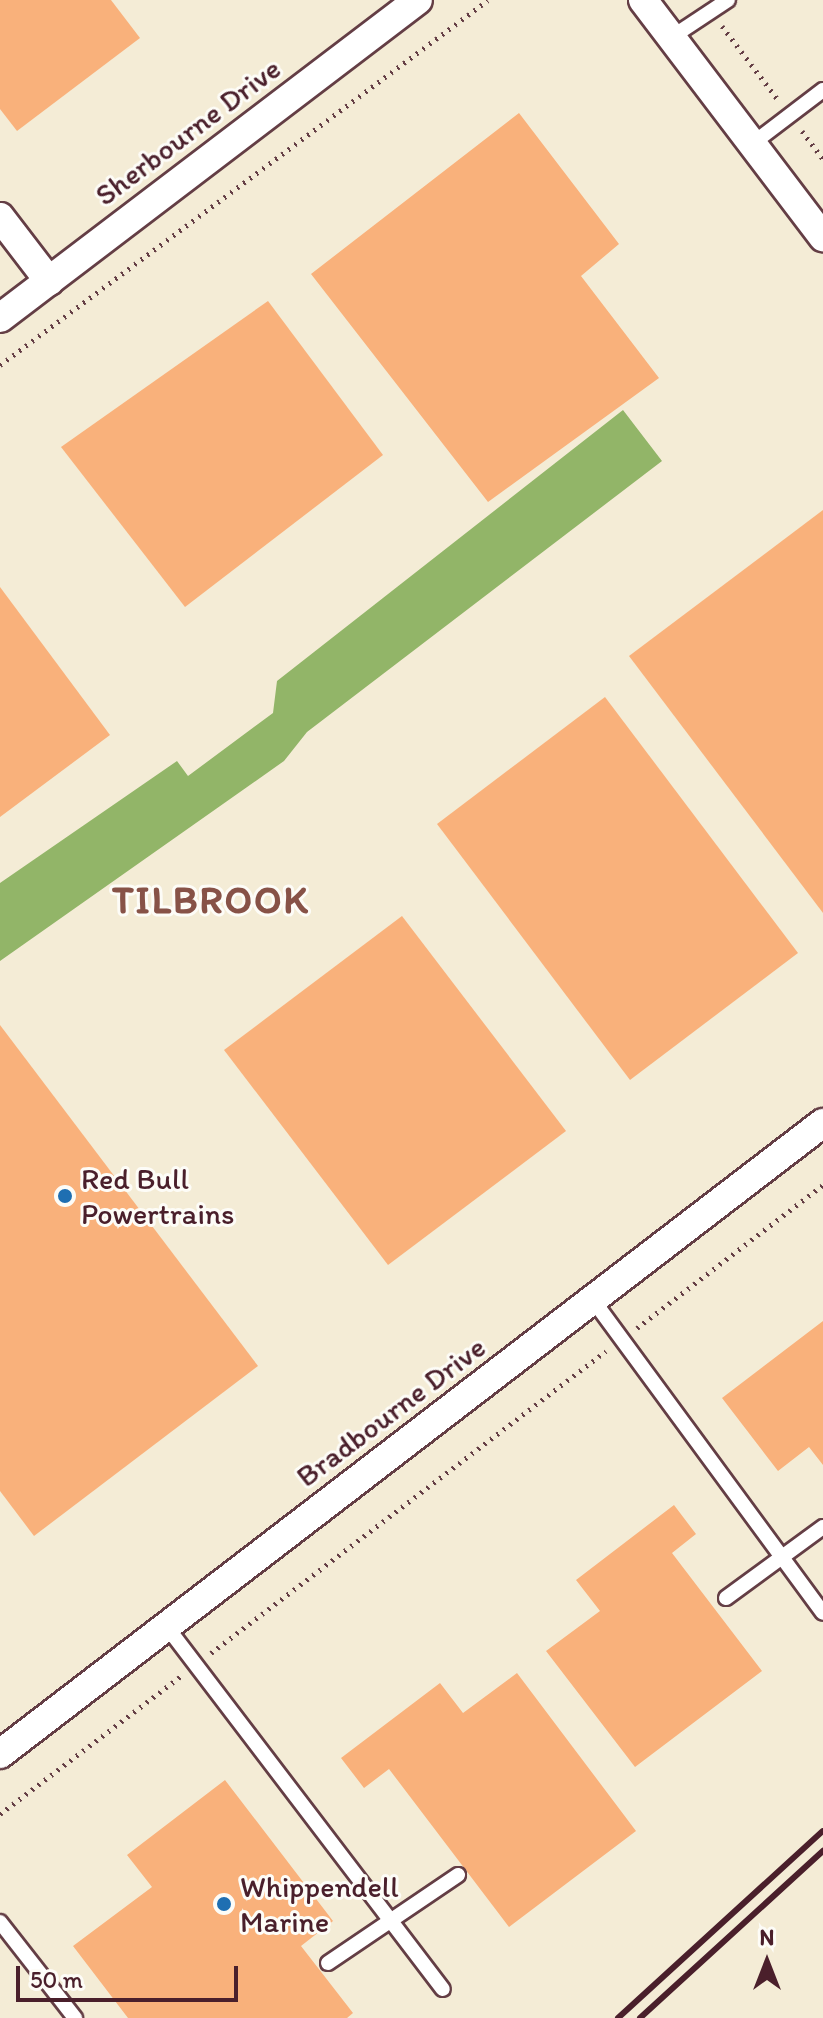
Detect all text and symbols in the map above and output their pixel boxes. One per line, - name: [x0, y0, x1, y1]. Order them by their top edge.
- street label: Sherbourne Drive: [88, 51, 288, 213]
- district label: TILBROOK: [112, 878, 310, 924]
- place label: Red Bull Powertrains: [81, 1161, 235, 1232]
- marker: Red Bull Powertrains: [56, 1187, 74, 1205]
- street label: Bradbourne Drive: [289, 1329, 493, 1495]
- place label: Whippendell Marine: [240, 1869, 399, 1940]
- marker: Whippendell Marine: [215, 1895, 233, 1913]
- north arrow: [727, 1922, 807, 2002]
- text: N: [760, 1924, 774, 1951]
- scale bar: [20, 1950, 242, 2000]
- text: 50 m: [30, 1965, 83, 1994]

